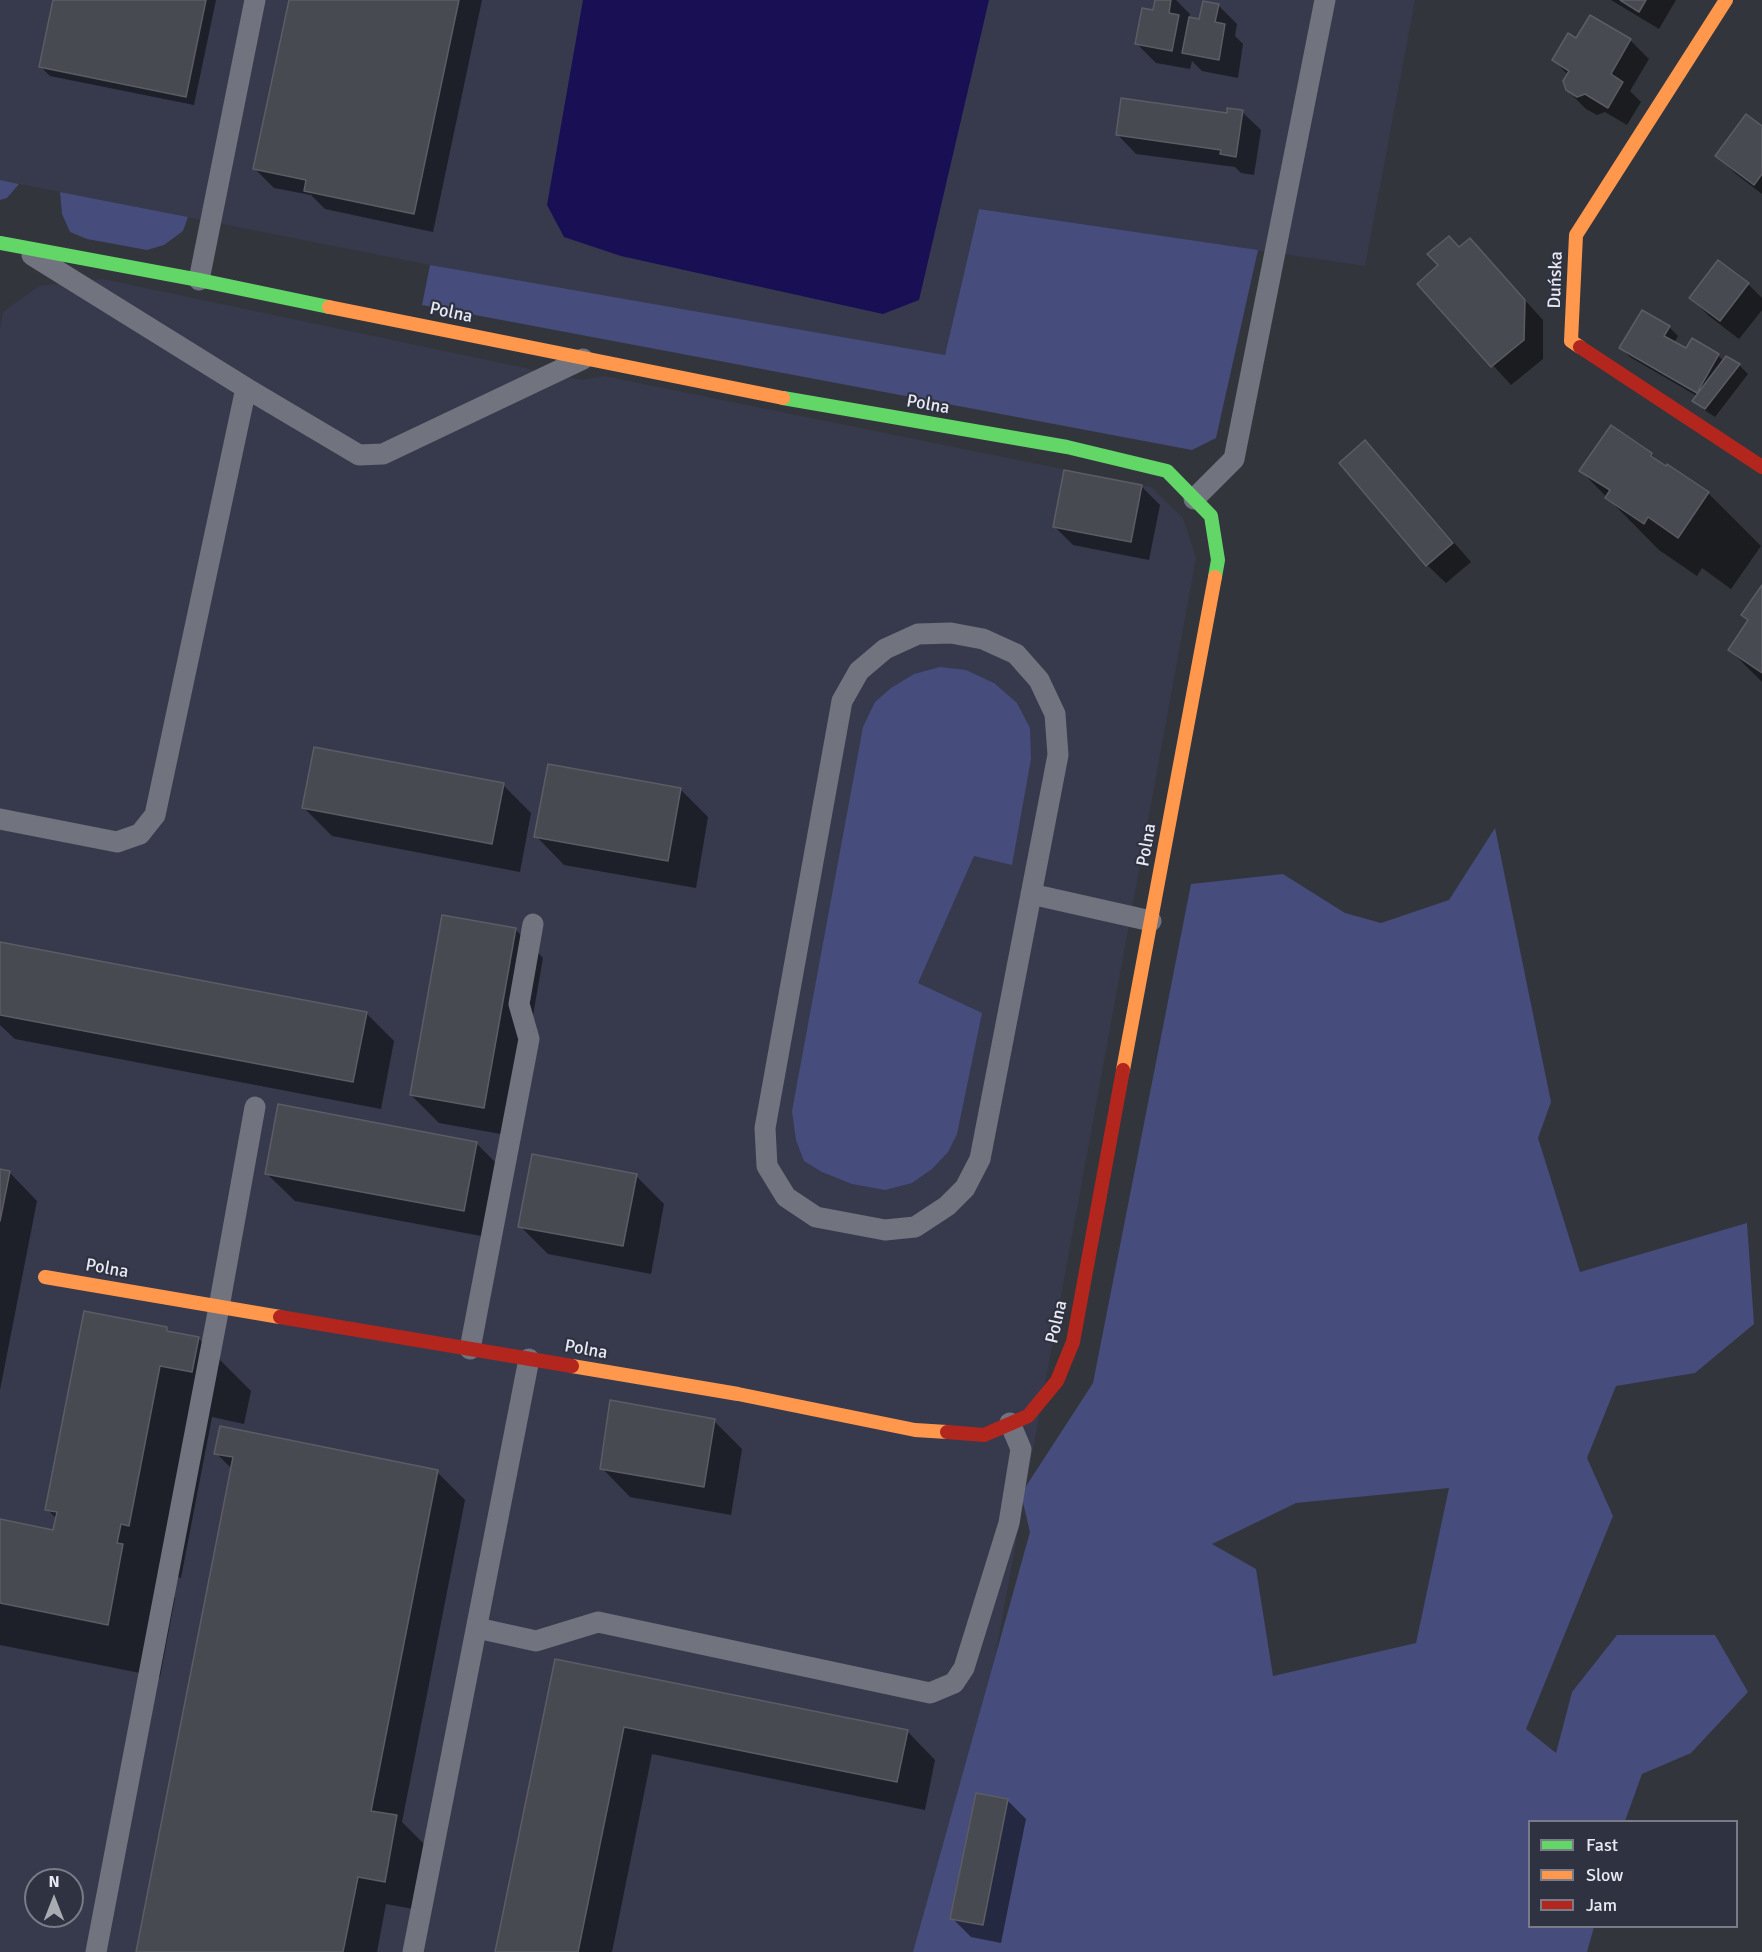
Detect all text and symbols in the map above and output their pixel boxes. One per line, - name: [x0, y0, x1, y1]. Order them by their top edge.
- street label: Duńska: [1544, 251, 1568, 309]
- street label: Polna: [428, 298, 474, 328]
- street label: Polna: [905, 391, 951, 419]
- street label: Polna: [1133, 822, 1161, 868]
- street label: Polna: [84, 1255, 130, 1283]
- street label: Polna: [1042, 1298, 1072, 1346]
- street label: Polna: [563, 1336, 609, 1364]
- legend: [1528, 1820, 1738, 1928]
- text: Fast: [1586, 1834, 1618, 1856]
- text: Slow: [1586, 1864, 1623, 1886]
- north arrow: [24, 1868, 84, 1928]
- text: N: [48, 1872, 60, 1892]
- text: Jam: [1586, 1894, 1617, 1916]

